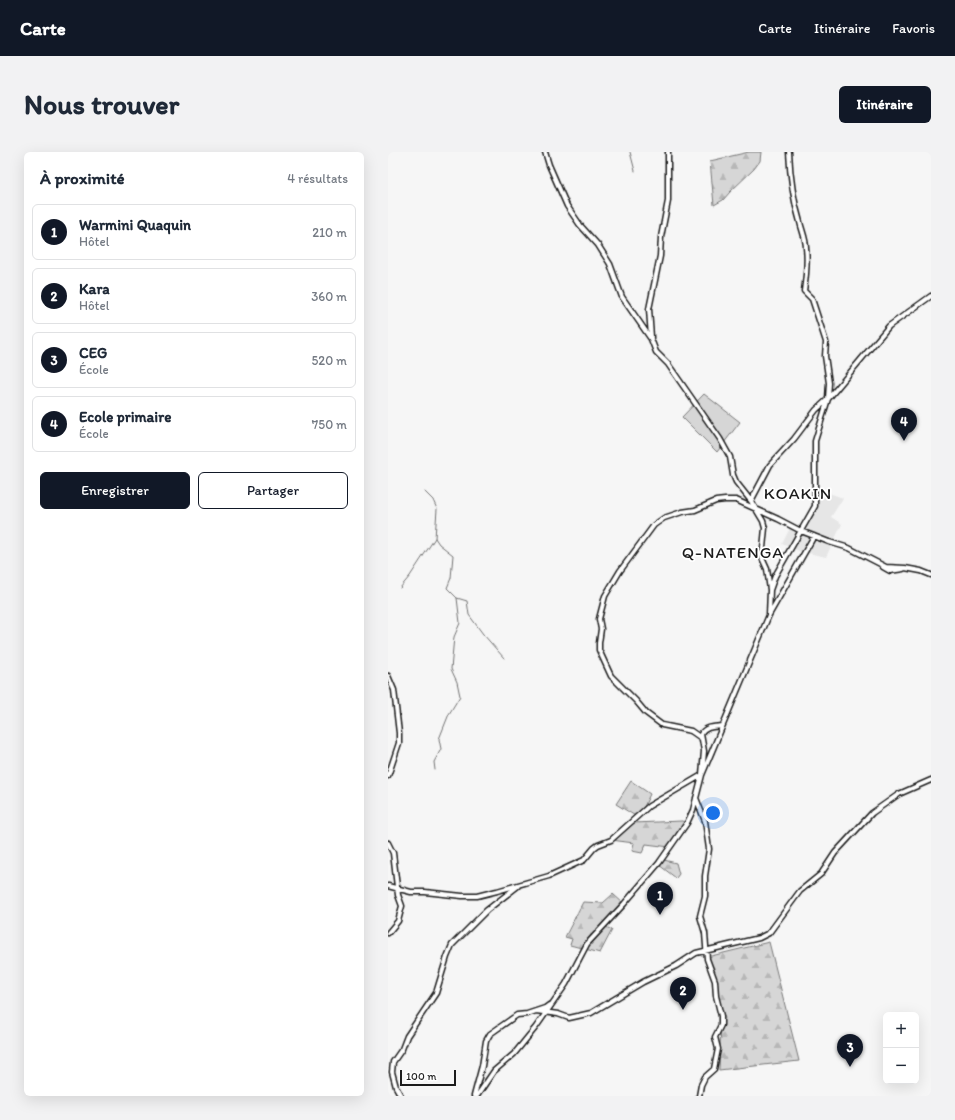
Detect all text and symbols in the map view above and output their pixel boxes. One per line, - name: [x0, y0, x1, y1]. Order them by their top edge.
- text: Carte: [20, 17, 66, 40]
- text: Carte: [758, 20, 792, 37]
- text: Itinéraire: [814, 20, 870, 37]
- text: Favoris: [892, 20, 935, 37]
- button: Itinéraire: [839, 86, 931, 123]
- text: Nous trouver: [24, 87, 179, 121]
- text: À proximité: [40, 168, 125, 188]
- text: 4 résultats: [287, 171, 348, 186]
- text: Warmini Quaquin: [79, 216, 191, 234]
- text: 1: [51, 225, 57, 240]
- text: 210 m: [312, 225, 347, 240]
- text: Hôtel: [79, 234, 109, 249]
- text: Kara: [79, 280, 110, 298]
- text: 2: [51, 289, 57, 304]
- text: 360 m: [311, 289, 347, 304]
- text: Hôtel: [79, 298, 109, 313]
- text: CEG: [79, 344, 107, 362]
- text: 3: [50, 353, 58, 368]
- text: 520 m: [311, 353, 347, 368]
- text: École: [79, 362, 109, 377]
- text: Ecole primaire: [79, 408, 171, 426]
- pin: 4: [891, 408, 917, 441]
- text: 4: [50, 417, 58, 432]
- text: 750 m: [312, 417, 347, 432]
- text: École: [79, 426, 109, 441]
- button: Enregistrer: [40, 472, 190, 509]
- button: Partager: [198, 472, 348, 509]
- district label: KOAKIN: [764, 483, 832, 503]
- district label: Q-NATENGA: [682, 542, 784, 562]
- your location: [703, 803, 723, 823]
- pin: 1: [647, 882, 673, 915]
- pin: 2: [670, 977, 696, 1010]
- map controls: [883, 1012, 919, 1084]
- button: +: [883, 1012, 919, 1048]
- pin: 3: [837, 1034, 863, 1067]
- button: −: [883, 1048, 919, 1084]
- scale bar: [400, 1068, 456, 1087]
- text: 100 m: [406, 1070, 436, 1083]

